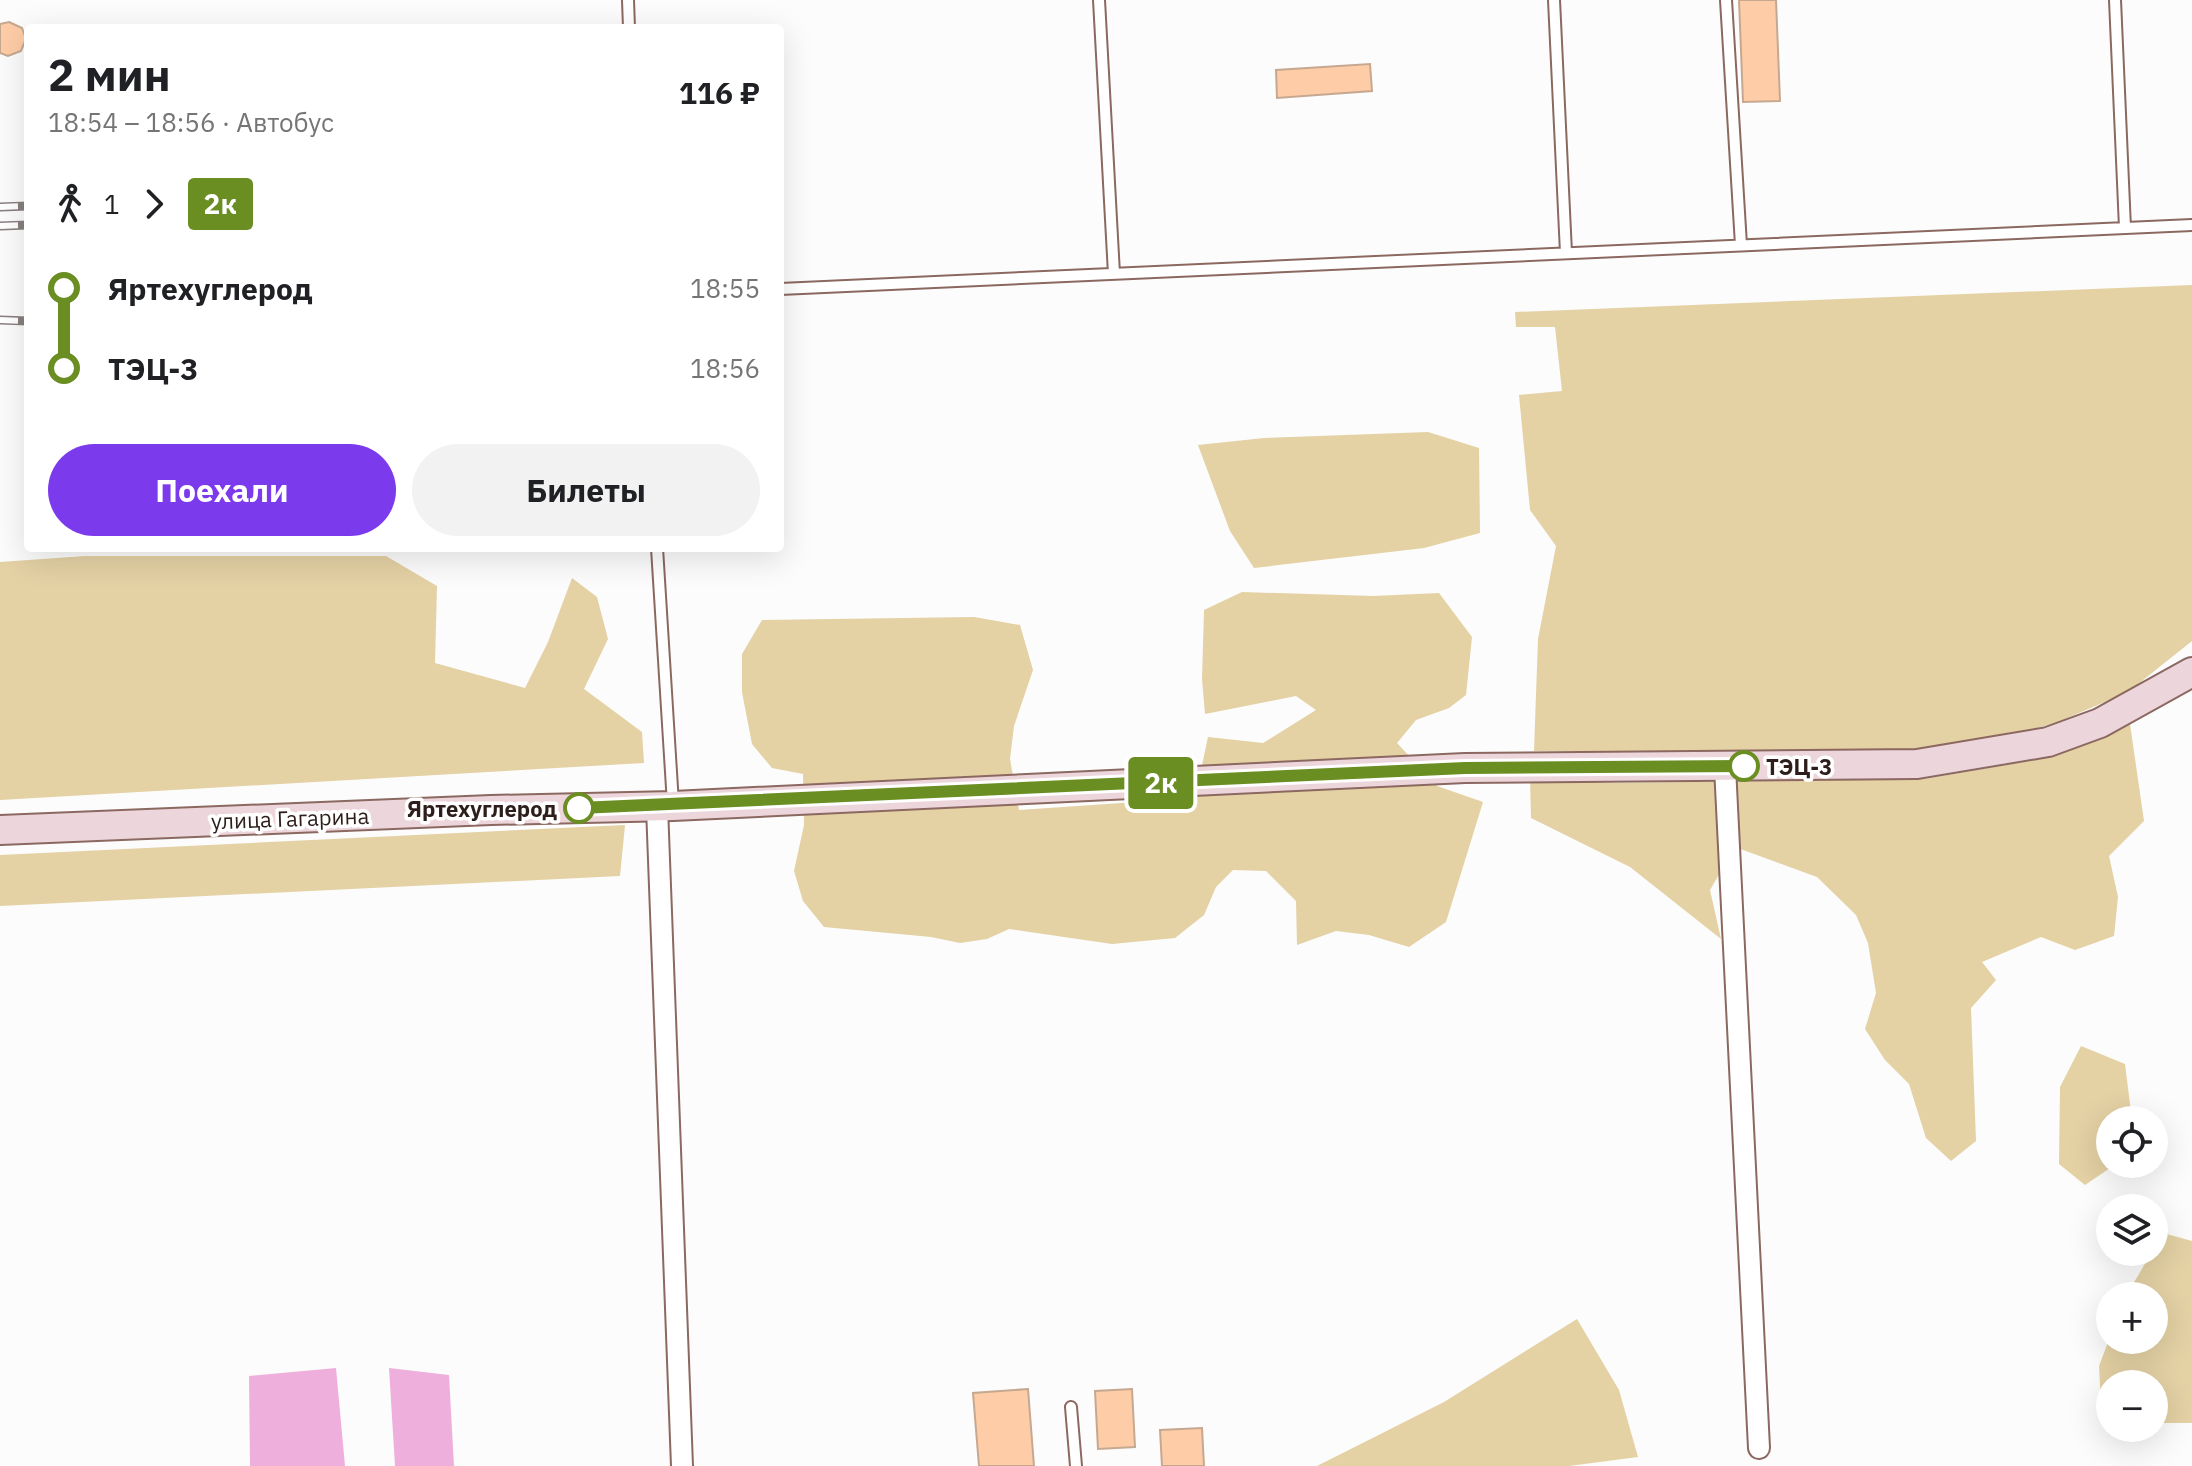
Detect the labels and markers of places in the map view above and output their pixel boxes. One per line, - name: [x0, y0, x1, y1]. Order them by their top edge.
- marker: ТЭЦ-3: [1729, 751, 1759, 781]
- place label: ТЭЦ-3: [1766, 752, 1832, 781]
- marker: Яртехуглерод: [564, 793, 594, 823]
- place label: Яртехуглерод: [407, 794, 558, 823]

